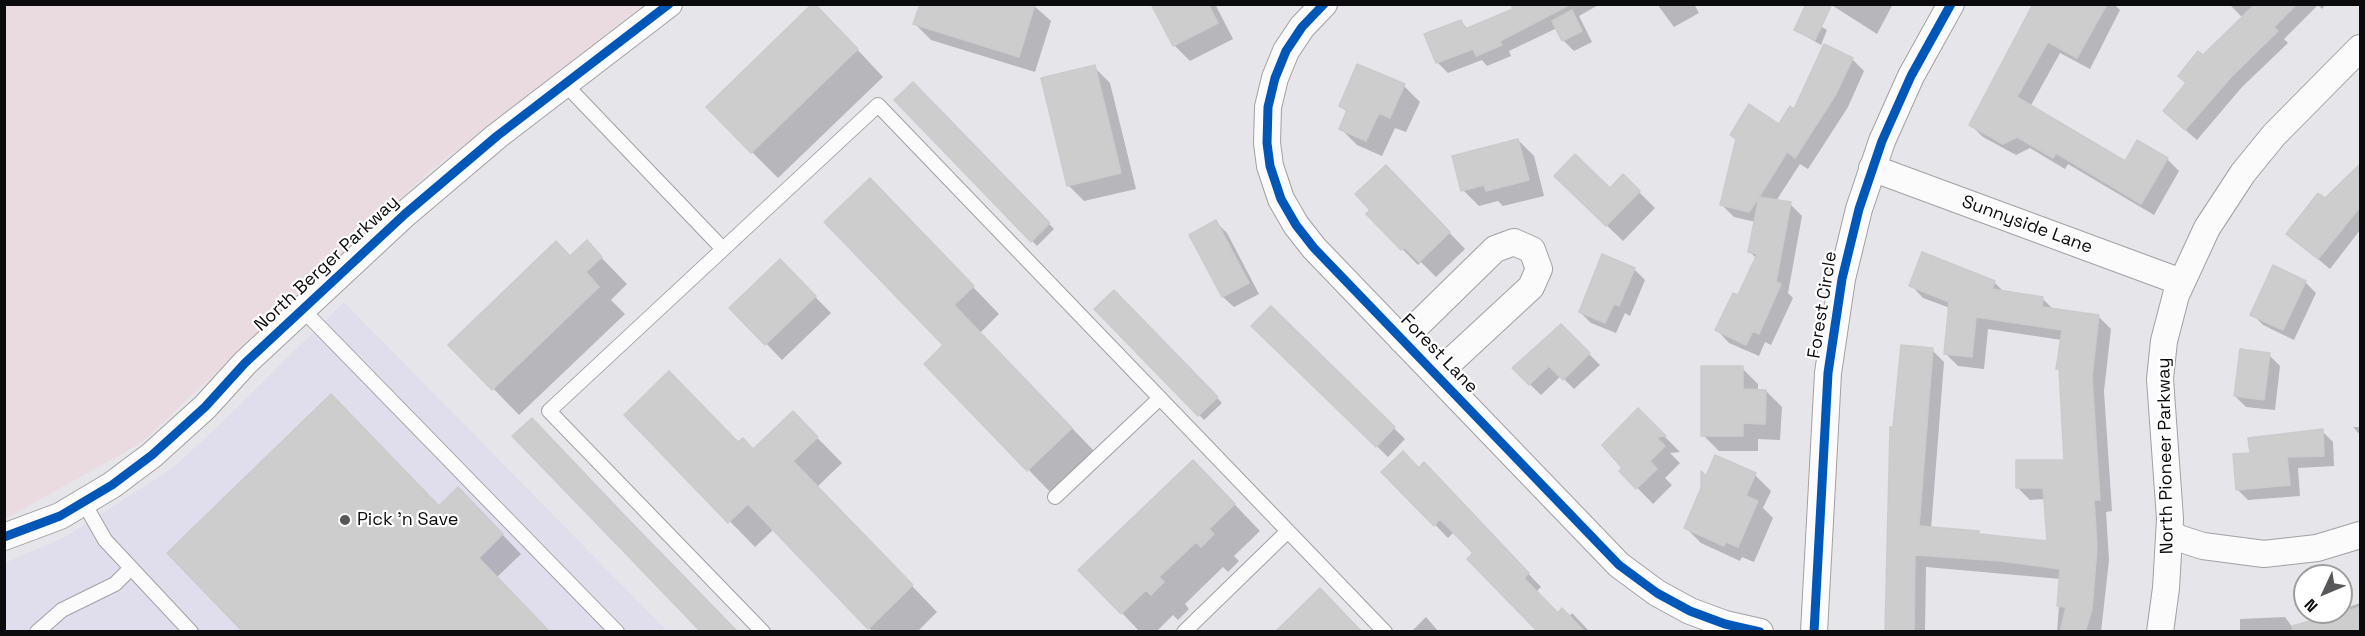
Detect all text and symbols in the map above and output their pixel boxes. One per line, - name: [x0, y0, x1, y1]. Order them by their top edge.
- street label: Sunnyside Lane: [1959, 191, 2095, 259]
- street label: North Berger Parkway: [250, 192, 404, 336]
- street label: Forest Circle: [1804, 250, 1842, 360]
- street label: Forest Lane: [1396, 310, 1482, 398]
- street label: North Pioneer Parkway: [2153, 357, 2179, 555]
- place label: Pick 'n Save: [357, 509, 458, 531]
- marker: Pick 'n Save: [338, 513, 352, 527]
- north arrow: [2293, 564, 2353, 624]
- text: N: [2300, 594, 2322, 617]

